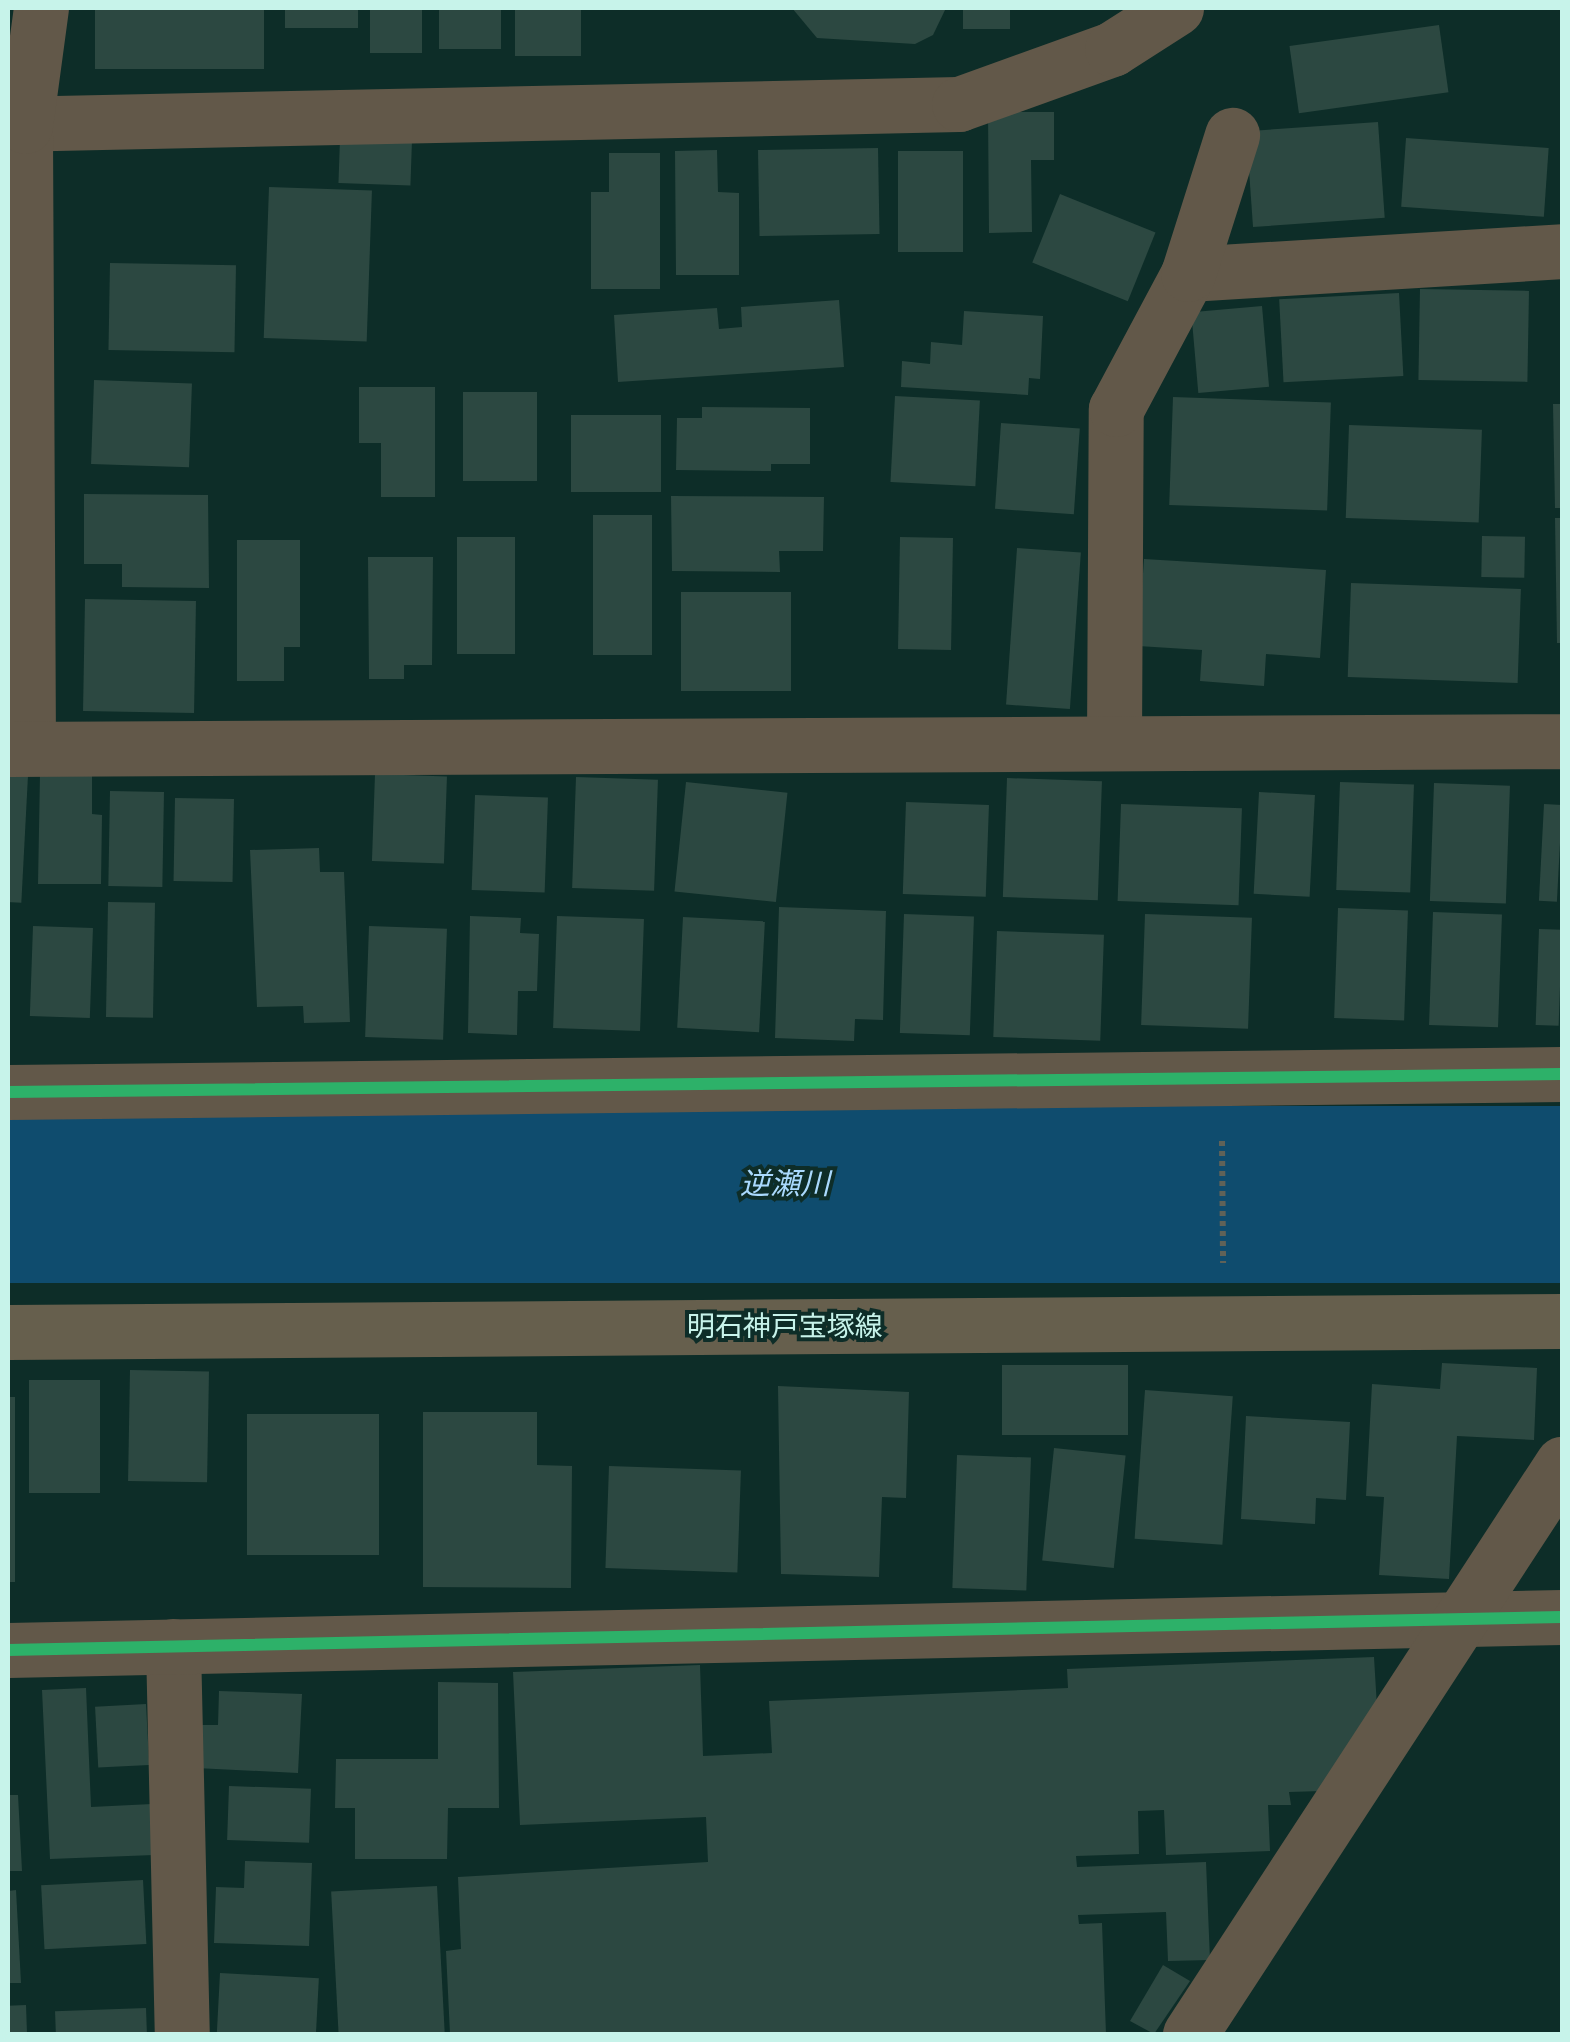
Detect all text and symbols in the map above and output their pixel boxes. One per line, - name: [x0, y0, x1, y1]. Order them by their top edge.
- water label: 逆瀬川: [740, 1167, 830, 1203]
- street label: 明石神戸宝塚線: [687, 1310, 883, 1344]

